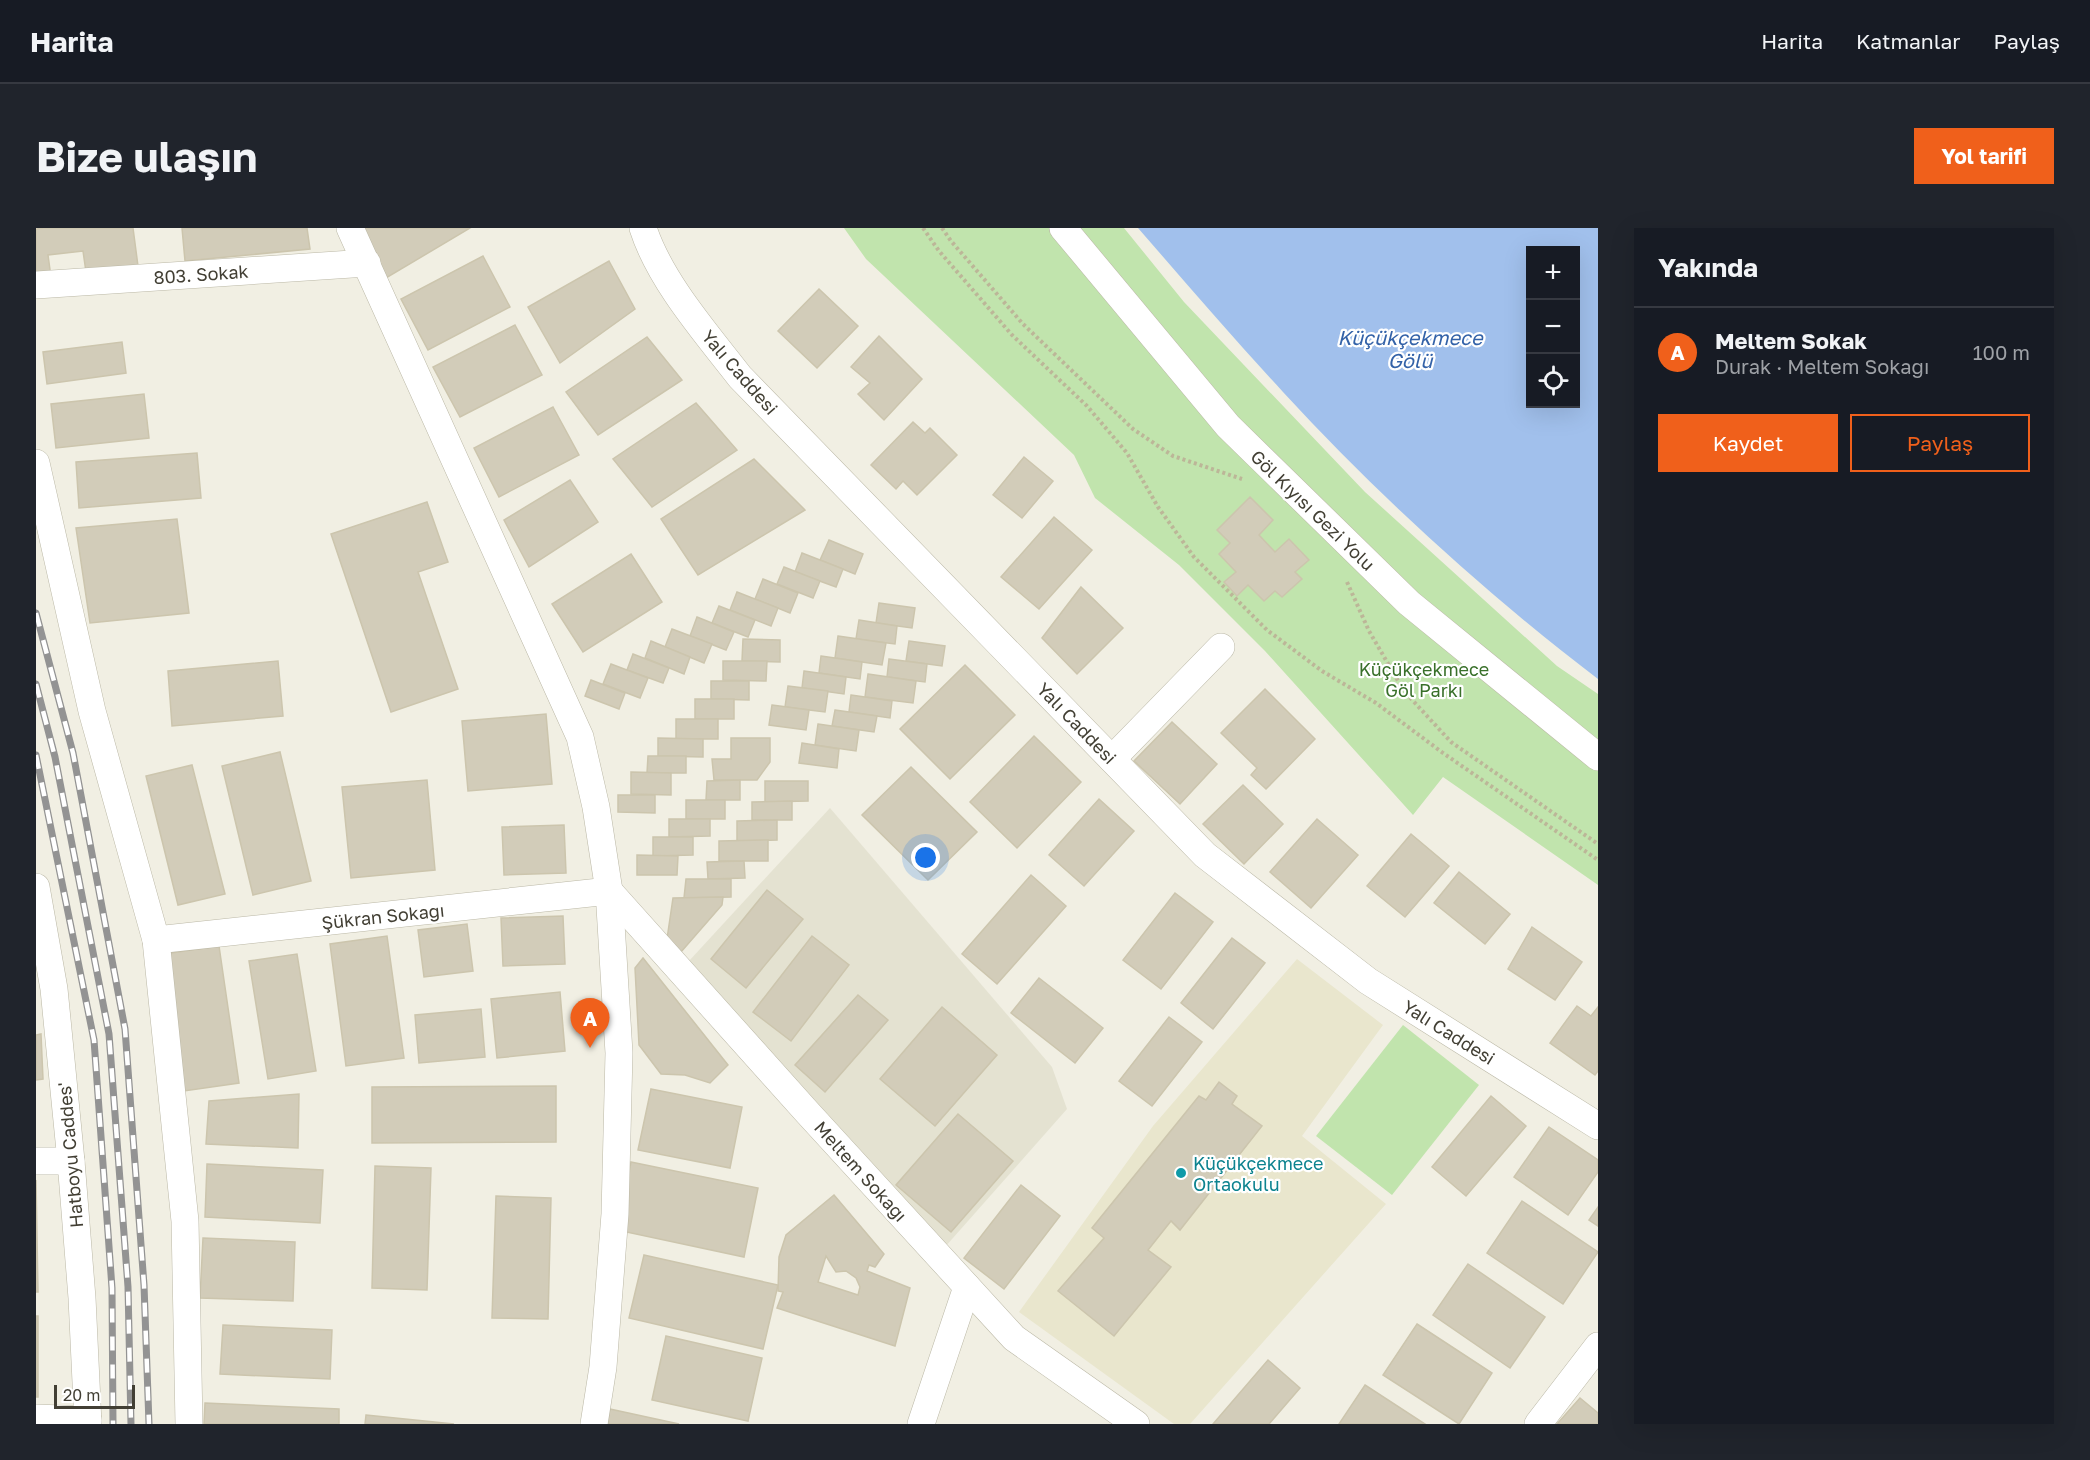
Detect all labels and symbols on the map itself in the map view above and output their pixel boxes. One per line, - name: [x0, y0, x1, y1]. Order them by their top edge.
- street label: 803. Sokak: [153, 260, 249, 288]
- street label: Yalı Caddesi: [697, 325, 783, 419]
- water label: Küçükçekmece Gölü: [1338, 325, 1484, 372]
- street label: Göl Kıyısı Gezi Yolu: [1246, 445, 1380, 575]
- park label: Küçükçekmece Göl Parkı: [1359, 658, 1489, 701]
- street label: Yalı Caddesi: [1033, 678, 1121, 768]
- your location: [911, 843, 940, 872]
- street label: Şükran Sokağı: [320, 899, 446, 933]
- street label: Yalı Caddesi: [1399, 995, 1499, 1069]
- pin: A: [570, 998, 610, 1048]
- street label: Hatboyu Caddes': [53, 1081, 87, 1229]
- street label: Meltem Sokağı: [810, 1116, 912, 1226]
- place label: Küçükçekmece Ortaokulu: [1193, 1152, 1324, 1195]
- marker: Küçükçekmece Ortaokulu: [1174, 1166, 1188, 1180]
- scale bar: [54, 1382, 135, 1410]

